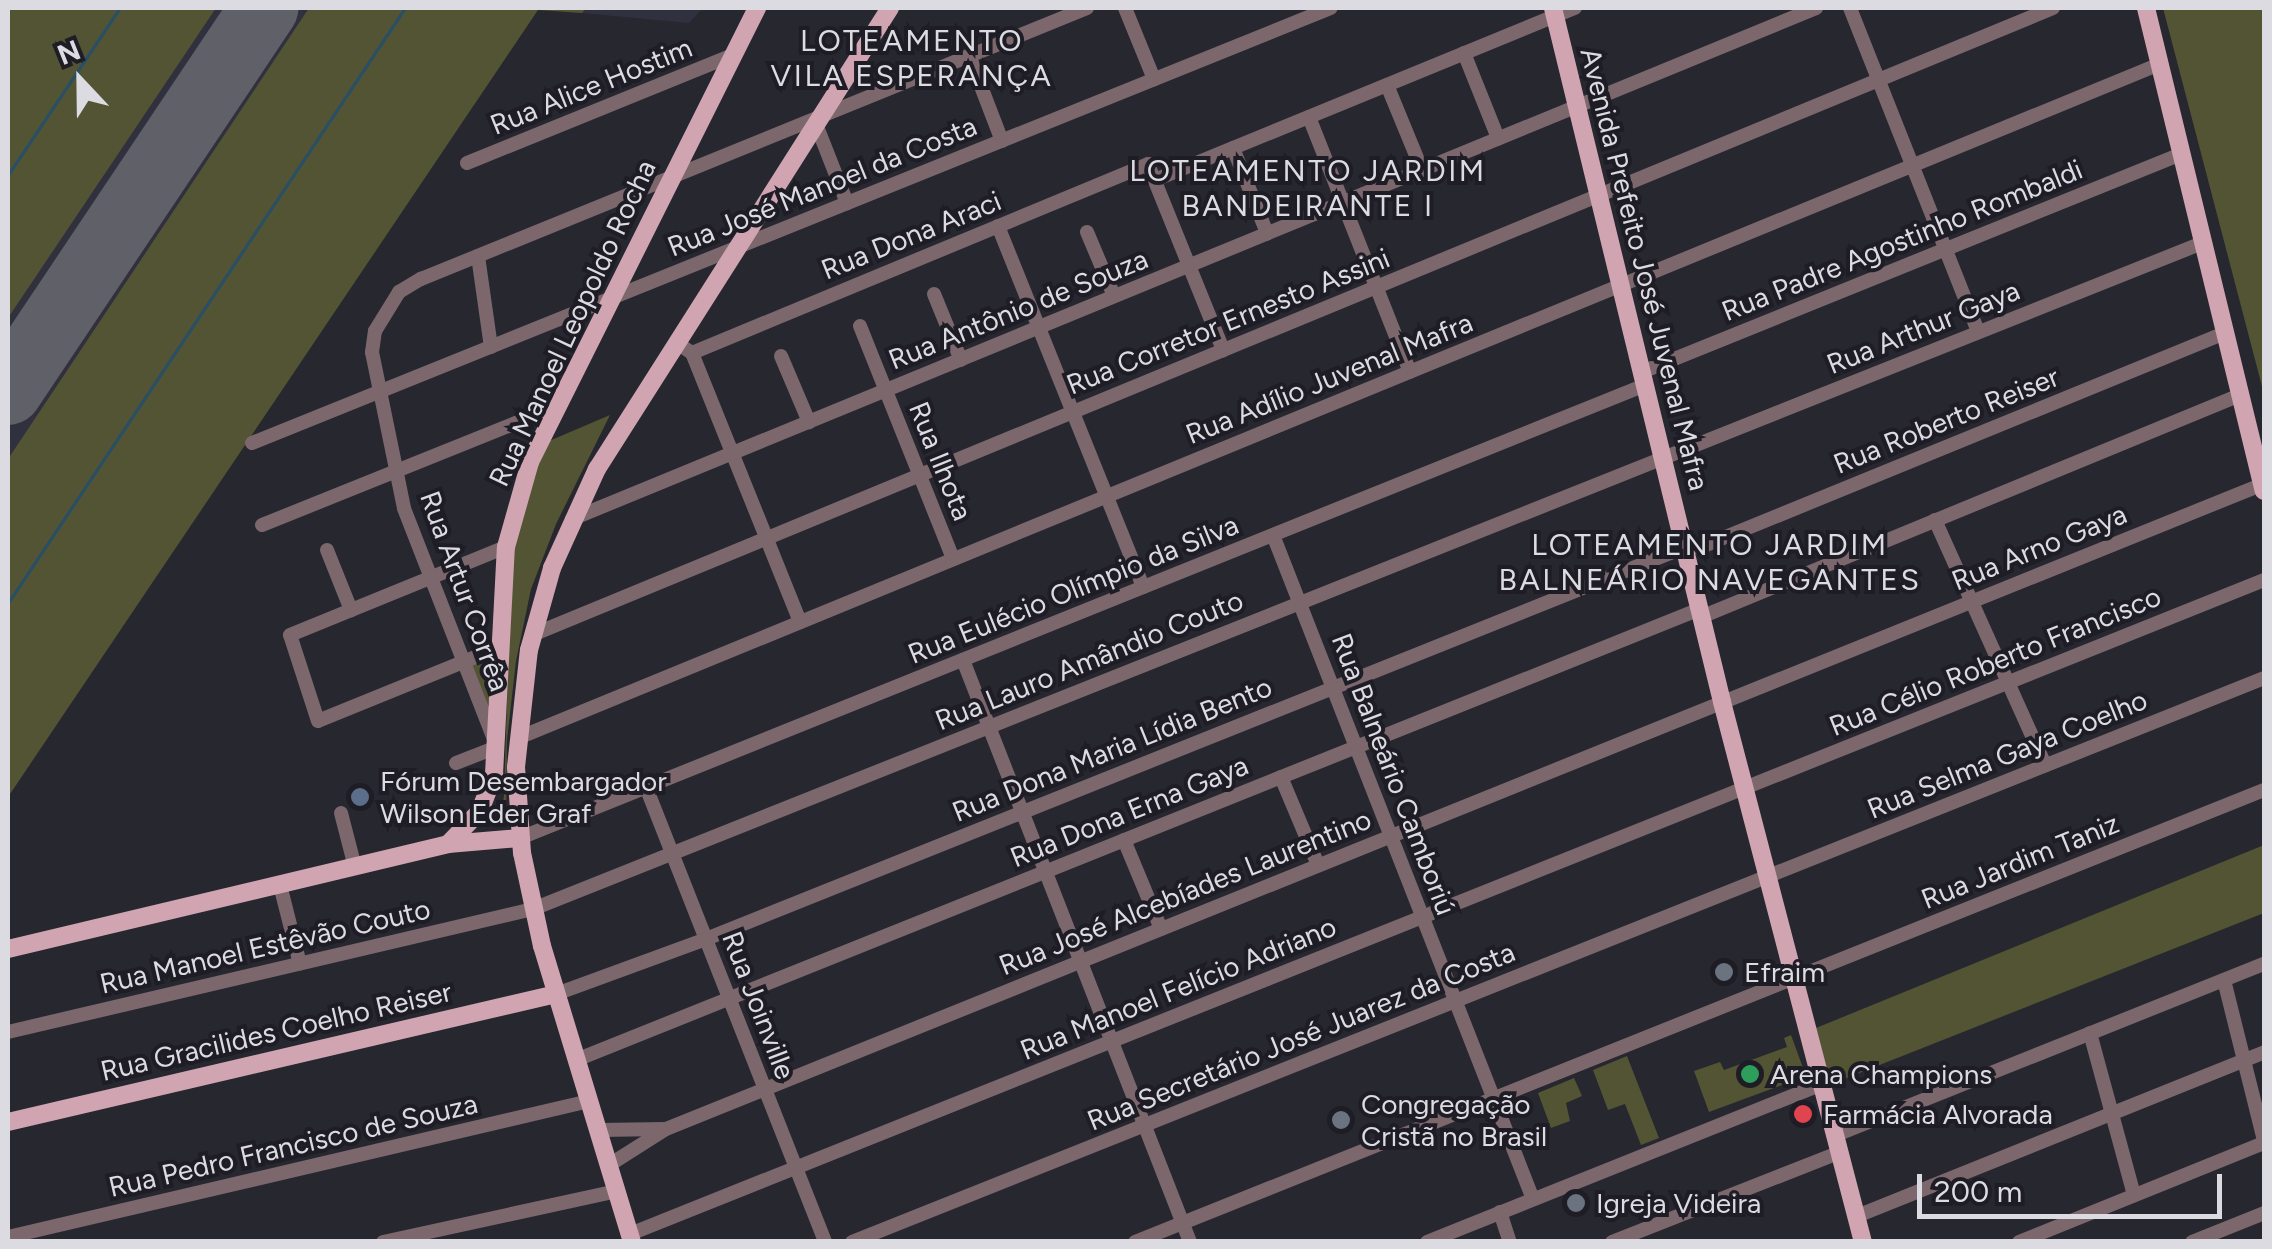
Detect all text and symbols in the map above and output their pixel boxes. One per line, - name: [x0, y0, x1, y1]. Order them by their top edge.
- district label: LOTEAMENTO VILA ESPERANÇA: [771, 23, 1053, 94]
- north arrow: [30, 30, 130, 130]
- street label: Rua Alice Hostim: [485, 30, 697, 142]
- text: N: [52, 32, 85, 72]
- street label: Avenida Prefeito José Juvenal Mafra: [1574, 44, 1716, 494]
- street label: Rua José Manoel da Costa: [663, 109, 981, 263]
- street label: Rua Padre Agostinho Rombaldi: [1717, 152, 2087, 328]
- district label: LOTEAMENTO JARDIM BANDEIRANTE I: [1129, 153, 1487, 224]
- street label: Rua Manoel Leopoldo Rocha: [482, 155, 662, 491]
- street label: Rua Dona Araci: [816, 184, 1006, 286]
- street label: Rua Corretor Ernesto Assini: [1062, 241, 1394, 401]
- street label: Rua Antônio de Souza: [883, 242, 1153, 376]
- street label: Rua Arthur Gaya: [1822, 273, 2024, 381]
- street label: Rua Adílio Juvenal Mafra: [1181, 305, 1477, 451]
- street label: Rua Roberto Reiser: [1828, 359, 2064, 481]
- street label: Rua Ilhota: [902, 397, 980, 525]
- street label: Rua Artur Corrêa: [413, 486, 517, 696]
- street label: Rua Arno Gaya: [1947, 497, 2131, 597]
- street label: Rua Eulécio Olímpio da Silva: [903, 507, 1243, 671]
- district label: LOTEAMENTO JARDIM BALNEÁRIO NAVEGANTES: [1499, 527, 1921, 598]
- street label: Rua Célio Roberto Francisco: [1824, 579, 2166, 743]
- street label: Rua Lauro Amândio Couto: [930, 583, 1248, 737]
- street label: Rua Balneário Camboriú: [1325, 629, 1463, 919]
- street label: Rua Dona Maria Lídia Bento: [947, 669, 1277, 829]
- street label: Rua Selma Gaya Coelho: [1862, 682, 2152, 826]
- street label: Rua Dona Erna Gaya: [1005, 748, 1253, 874]
- place label: Fórum Desembargador Wilson Eder Graf: [380, 764, 667, 830]
- marker: Fórum Desembargador Wilson Eder Graf: [349, 786, 371, 808]
- street label: Rua José Alcebíades Laurentino: [994, 802, 1376, 982]
- street label: Rua Jardim Taniz: [1916, 806, 2124, 916]
- street label: Rua Manoel Estêvão Couto: [97, 892, 433, 1000]
- street label: Rua Manoel Felício Adriano: [1015, 909, 1341, 1067]
- street label: Rua Joinville: [715, 926, 803, 1084]
- street label: Rua Secretário José Juarez da Costa: [1082, 935, 1520, 1137]
- place label: Efraim: [1744, 955, 1825, 989]
- marker: Efraim: [1713, 961, 1735, 983]
- street label: Rua Gracilides Coelho Reiser: [97, 974, 455, 1088]
- place label: Arena Champions: [1770, 1057, 1992, 1091]
- marker: Arena Champions: [1739, 1063, 1761, 1085]
- street label: Rua Pedro Francisco de Souza: [105, 1086, 481, 1204]
- place label: Congregação Cristã no Brasil: [1361, 1087, 1547, 1153]
- place label: Farmácia Alvorada: [1823, 1097, 2053, 1131]
- marker: Farmácia Alvorada: [1792, 1103, 1814, 1125]
- marker: Congregação Cristã no Brasil: [1330, 1109, 1352, 1131]
- scale bar: [1922, 1154, 2227, 1216]
- text: 200 m: [1934, 1173, 2022, 1210]
- place label: Igreja Videira: [1596, 1186, 1761, 1220]
- marker: Igreja Videira: [1565, 1192, 1587, 1214]

